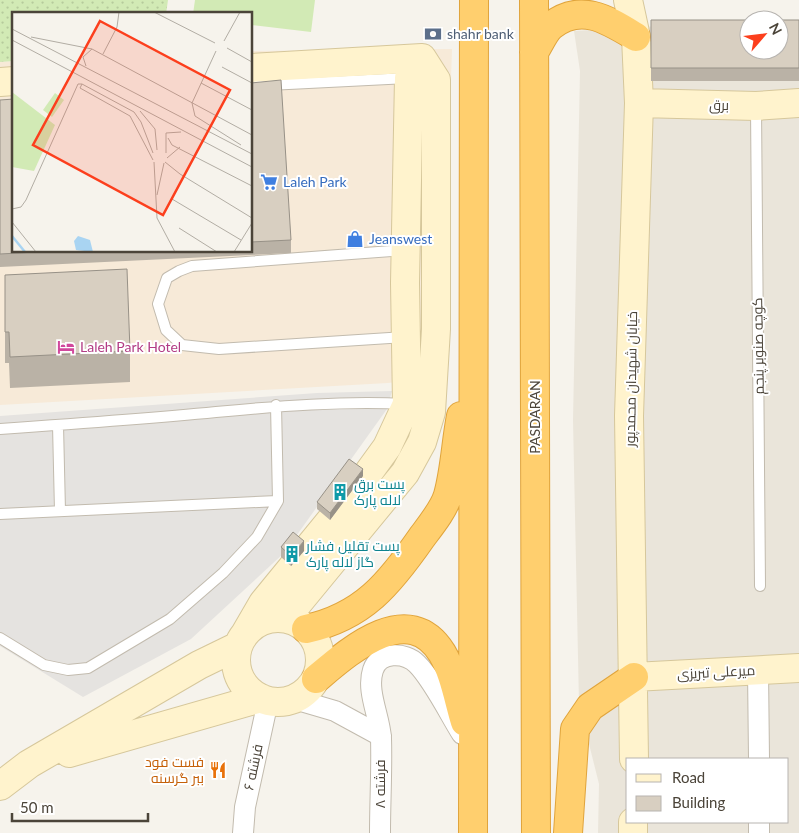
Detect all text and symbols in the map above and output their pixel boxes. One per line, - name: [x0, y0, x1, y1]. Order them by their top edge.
- north arrow: [739, 10, 789, 60]
- inset map: [12, 12, 252, 252]
- text: N: [766, 20, 786, 37]
- bank icon: shahr bank: [423, 24, 443, 44]
- place label: shahr bank: [447, 25, 515, 42]
- street label: برق: [709, 96, 729, 114]
- supermarket icon: Laleh Park: [259, 172, 279, 192]
- place label: Laleh Park: [283, 173, 347, 190]
- shop icon: Jeanswest: [345, 229, 365, 249]
- place label: Jeanswest: [369, 230, 432, 247]
- street label: کوچه صنوبر پنجم: [748, 297, 769, 395]
- street label: خیابان شهیدان محمدپور: [621, 311, 642, 448]
- hotel icon: Laleh Park Hotel: [56, 337, 76, 357]
- place label: Laleh Park Hotel: [80, 338, 181, 355]
- street label: PASDARAN: [526, 380, 543, 454]
- place label: پست برق لاله پارک: [354, 475, 405, 510]
- building icon: پست برق لاله پارک: [330, 482, 350, 502]
- place label: پست تقلیل فشار گاز لاله پارک: [305, 537, 400, 572]
- building icon: پست تقلیل فشار گاز لاله پارک: [282, 544, 302, 564]
- street label: میرعلی تبریزی: [676, 661, 756, 682]
- street label: فرشته ۶: [239, 742, 266, 792]
- place label: فست فود ببر گرسنه: [145, 753, 204, 786]
- legend: [626, 758, 789, 823]
- restaurant icon: فست فود ببر گرسنه: [208, 760, 228, 780]
- street label: فرشته ۸: [371, 760, 388, 808]
- text: Road: [672, 768, 705, 786]
- scale bar: [12, 790, 149, 822]
- text: Building: [672, 793, 725, 811]
- text: 50 m: [20, 798, 54, 816]

